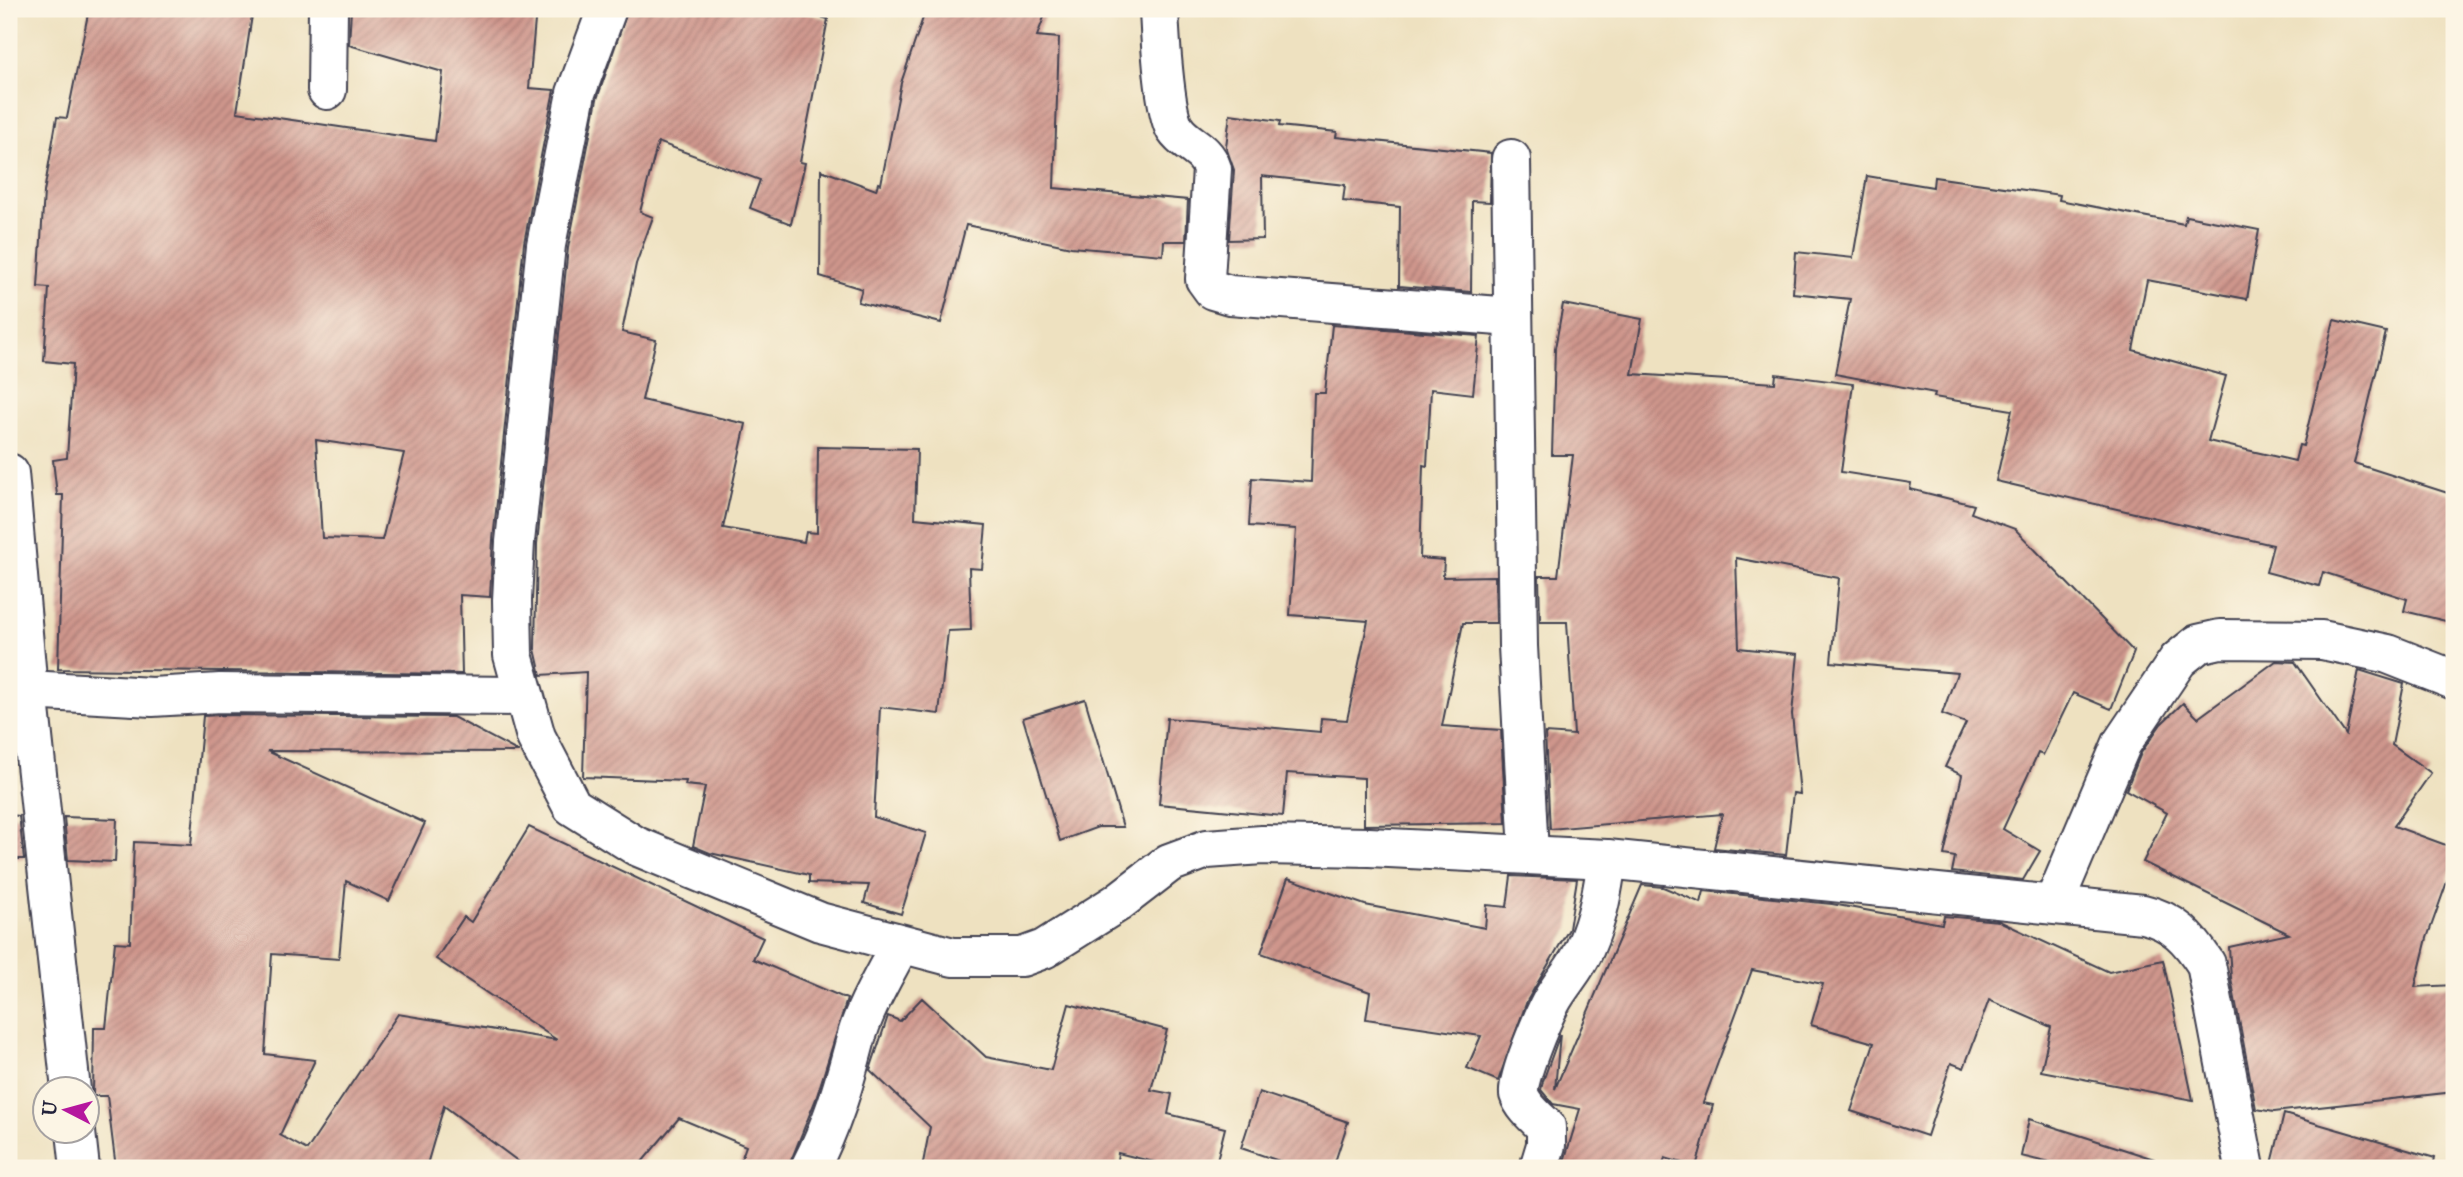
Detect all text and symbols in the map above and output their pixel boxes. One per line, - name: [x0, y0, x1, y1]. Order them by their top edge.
- north arrow: [32, 1076, 102, 1146]
- text: U: [37, 1099, 62, 1117]

